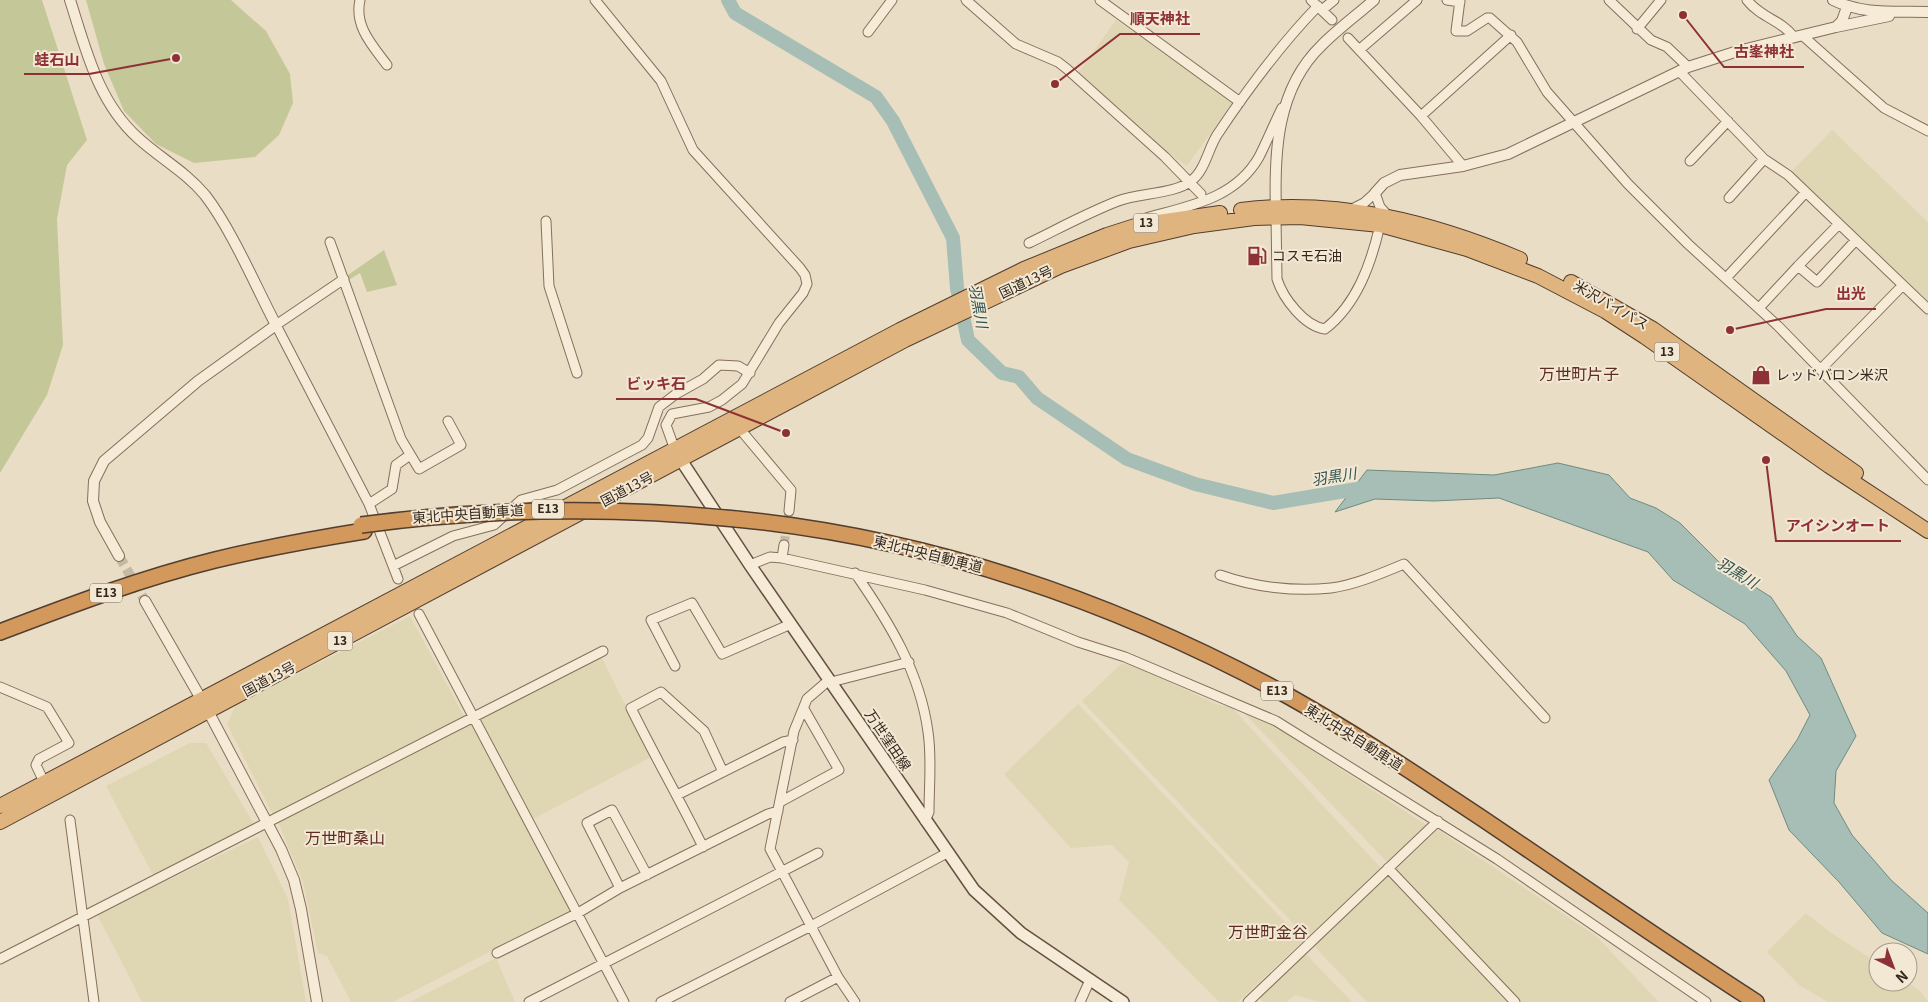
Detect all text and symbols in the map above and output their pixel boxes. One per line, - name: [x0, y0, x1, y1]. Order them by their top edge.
- callout: 順天神社: [1120, 4, 1200, 34]
- text: 順天神社: [1130, 7, 1190, 28]
- callout: 古峯神社: [1724, 37, 1804, 67]
- text: 古峯神社: [1734, 40, 1794, 61]
- callout: 蛙石山: [24, 44, 89, 74]
- text: 蛙石山: [34, 48, 80, 69]
- road number: 13: [1134, 214, 1158, 232]
- fuel station icon: コスモ石油: [1246, 245, 1268, 267]
- place label: コスモ石油: [1272, 245, 1342, 265]
- street label: 国道13号: [995, 260, 1056, 302]
- street label: 米沢バイパス: [1570, 275, 1653, 334]
- callout: 出光: [1826, 279, 1876, 309]
- water label: 羽黒川: [965, 282, 994, 332]
- text: 出光: [1836, 282, 1866, 303]
- road number: 13: [1654, 342, 1680, 362]
- district label: 万世町片子: [1539, 361, 1619, 385]
- shop icon: レッドバロン米沢: [1750, 364, 1772, 386]
- place label: レッドバロン米沢: [1776, 364, 1888, 384]
- callout: ビッキ石: [616, 369, 696, 399]
- text: ビッキ石: [626, 372, 686, 393]
- water label: 羽黒川: [1310, 461, 1360, 489]
- street label: 国道13号: [596, 466, 657, 510]
- street label: 東北中央自動車道: [411, 499, 524, 527]
- road number: E13: [532, 499, 564, 518]
- callout: アイシンオート: [1776, 511, 1901, 541]
- text: アイシンオート: [1786, 514, 1890, 535]
- street label: 東北中央自動車道: [871, 530, 985, 576]
- water label: 羽黒川: [1713, 551, 1764, 593]
- road number: E13: [90, 584, 122, 602]
- road number: 13: [328, 631, 352, 650]
- street label: 国道13号: [238, 656, 299, 700]
- road number: E13: [1261, 681, 1293, 700]
- street label: 東北中央自動車道: [1302, 698, 1407, 774]
- street label: 万世窪田線: [861, 705, 917, 774]
- district label: 万世町桑山: [305, 825, 385, 849]
- district label: 万世町金谷: [1228, 919, 1308, 943]
- north arrow: [1868, 942, 1918, 992]
- text: N: [1892, 966, 1913, 988]

